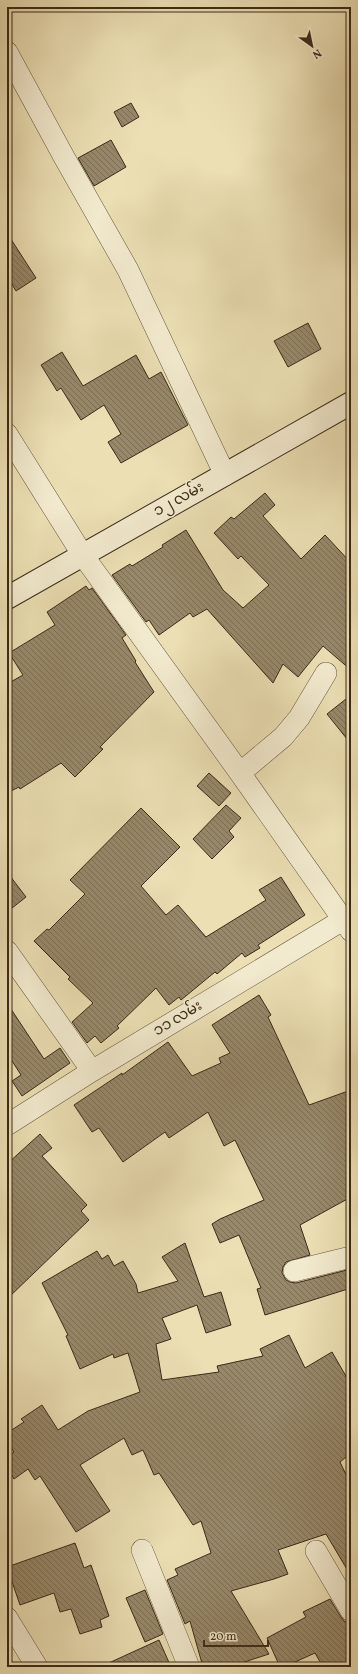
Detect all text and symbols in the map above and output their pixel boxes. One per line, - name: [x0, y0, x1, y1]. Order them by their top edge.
- north arrow: [292, 26, 332, 66]
- text: N: [309, 45, 324, 62]
- street label: ၁၂ လမ်း: [150, 477, 208, 522]
- street label: ၁၁ လမ်း: [149, 995, 207, 1042]
- scale bar: [204, 1622, 268, 1648]
- text: 20 m: [210, 1629, 237, 1645]

